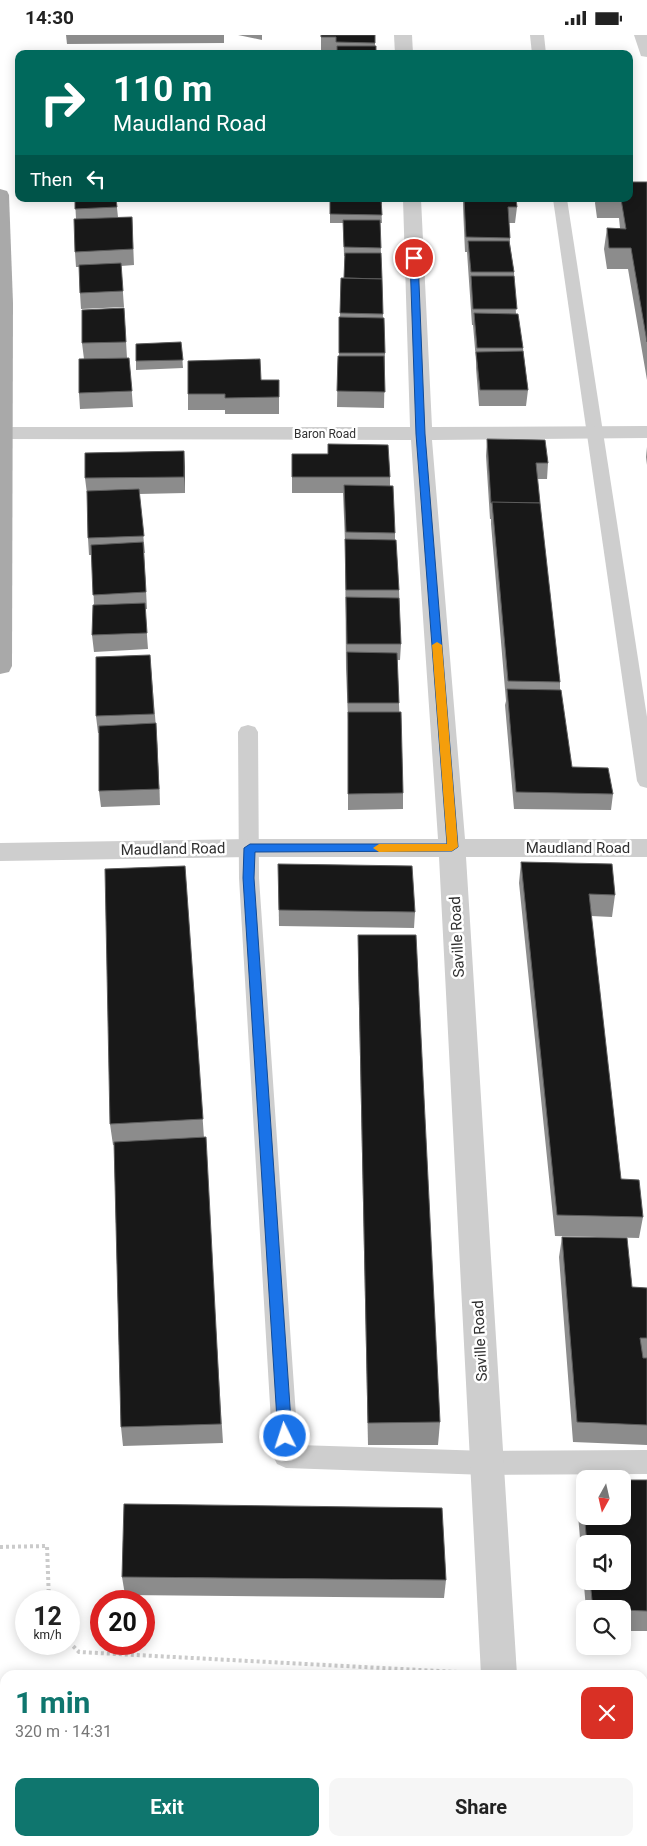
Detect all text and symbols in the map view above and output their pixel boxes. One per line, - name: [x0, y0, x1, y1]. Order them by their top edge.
- text: 14:30: [25, 6, 74, 29]
- text: 110 m: [113, 69, 212, 110]
- icon: right: [30, 70, 95, 135]
- text: Maudland Road: [113, 111, 267, 136]
- icon: left: [82, 165, 110, 193]
- text: Then: [30, 168, 72, 191]
- pin: [393, 237, 435, 279]
- icon: arrive: [400, 244, 428, 272]
- street label: Baron Road: [294, 427, 356, 441]
- street label: Maudland Road: [121, 839, 225, 859]
- street label: Maudland Road: [526, 839, 630, 857]
- street label: Saville Road: [446, 896, 468, 978]
- street label: Saville Road: [469, 1300, 491, 1382]
- position arrow: [258, 1409, 310, 1461]
- north arrow: [576, 1470, 631, 1525]
- map controls: [576, 1470, 631, 1655]
- button: sound: [576, 1535, 631, 1590]
- speed limit sign: 20: [90, 1590, 155, 1655]
- button: search: [576, 1600, 631, 1655]
- text: 12: [33, 1602, 62, 1631]
- text: km/h: [33, 1628, 62, 1642]
- text: 1 min: [15, 1685, 90, 1720]
- button: close: [581, 1687, 633, 1739]
- text: 320 m · 14:31: [15, 1722, 112, 1741]
- button: Exit: [15, 1778, 319, 1836]
- button: Share: [329, 1778, 633, 1836]

